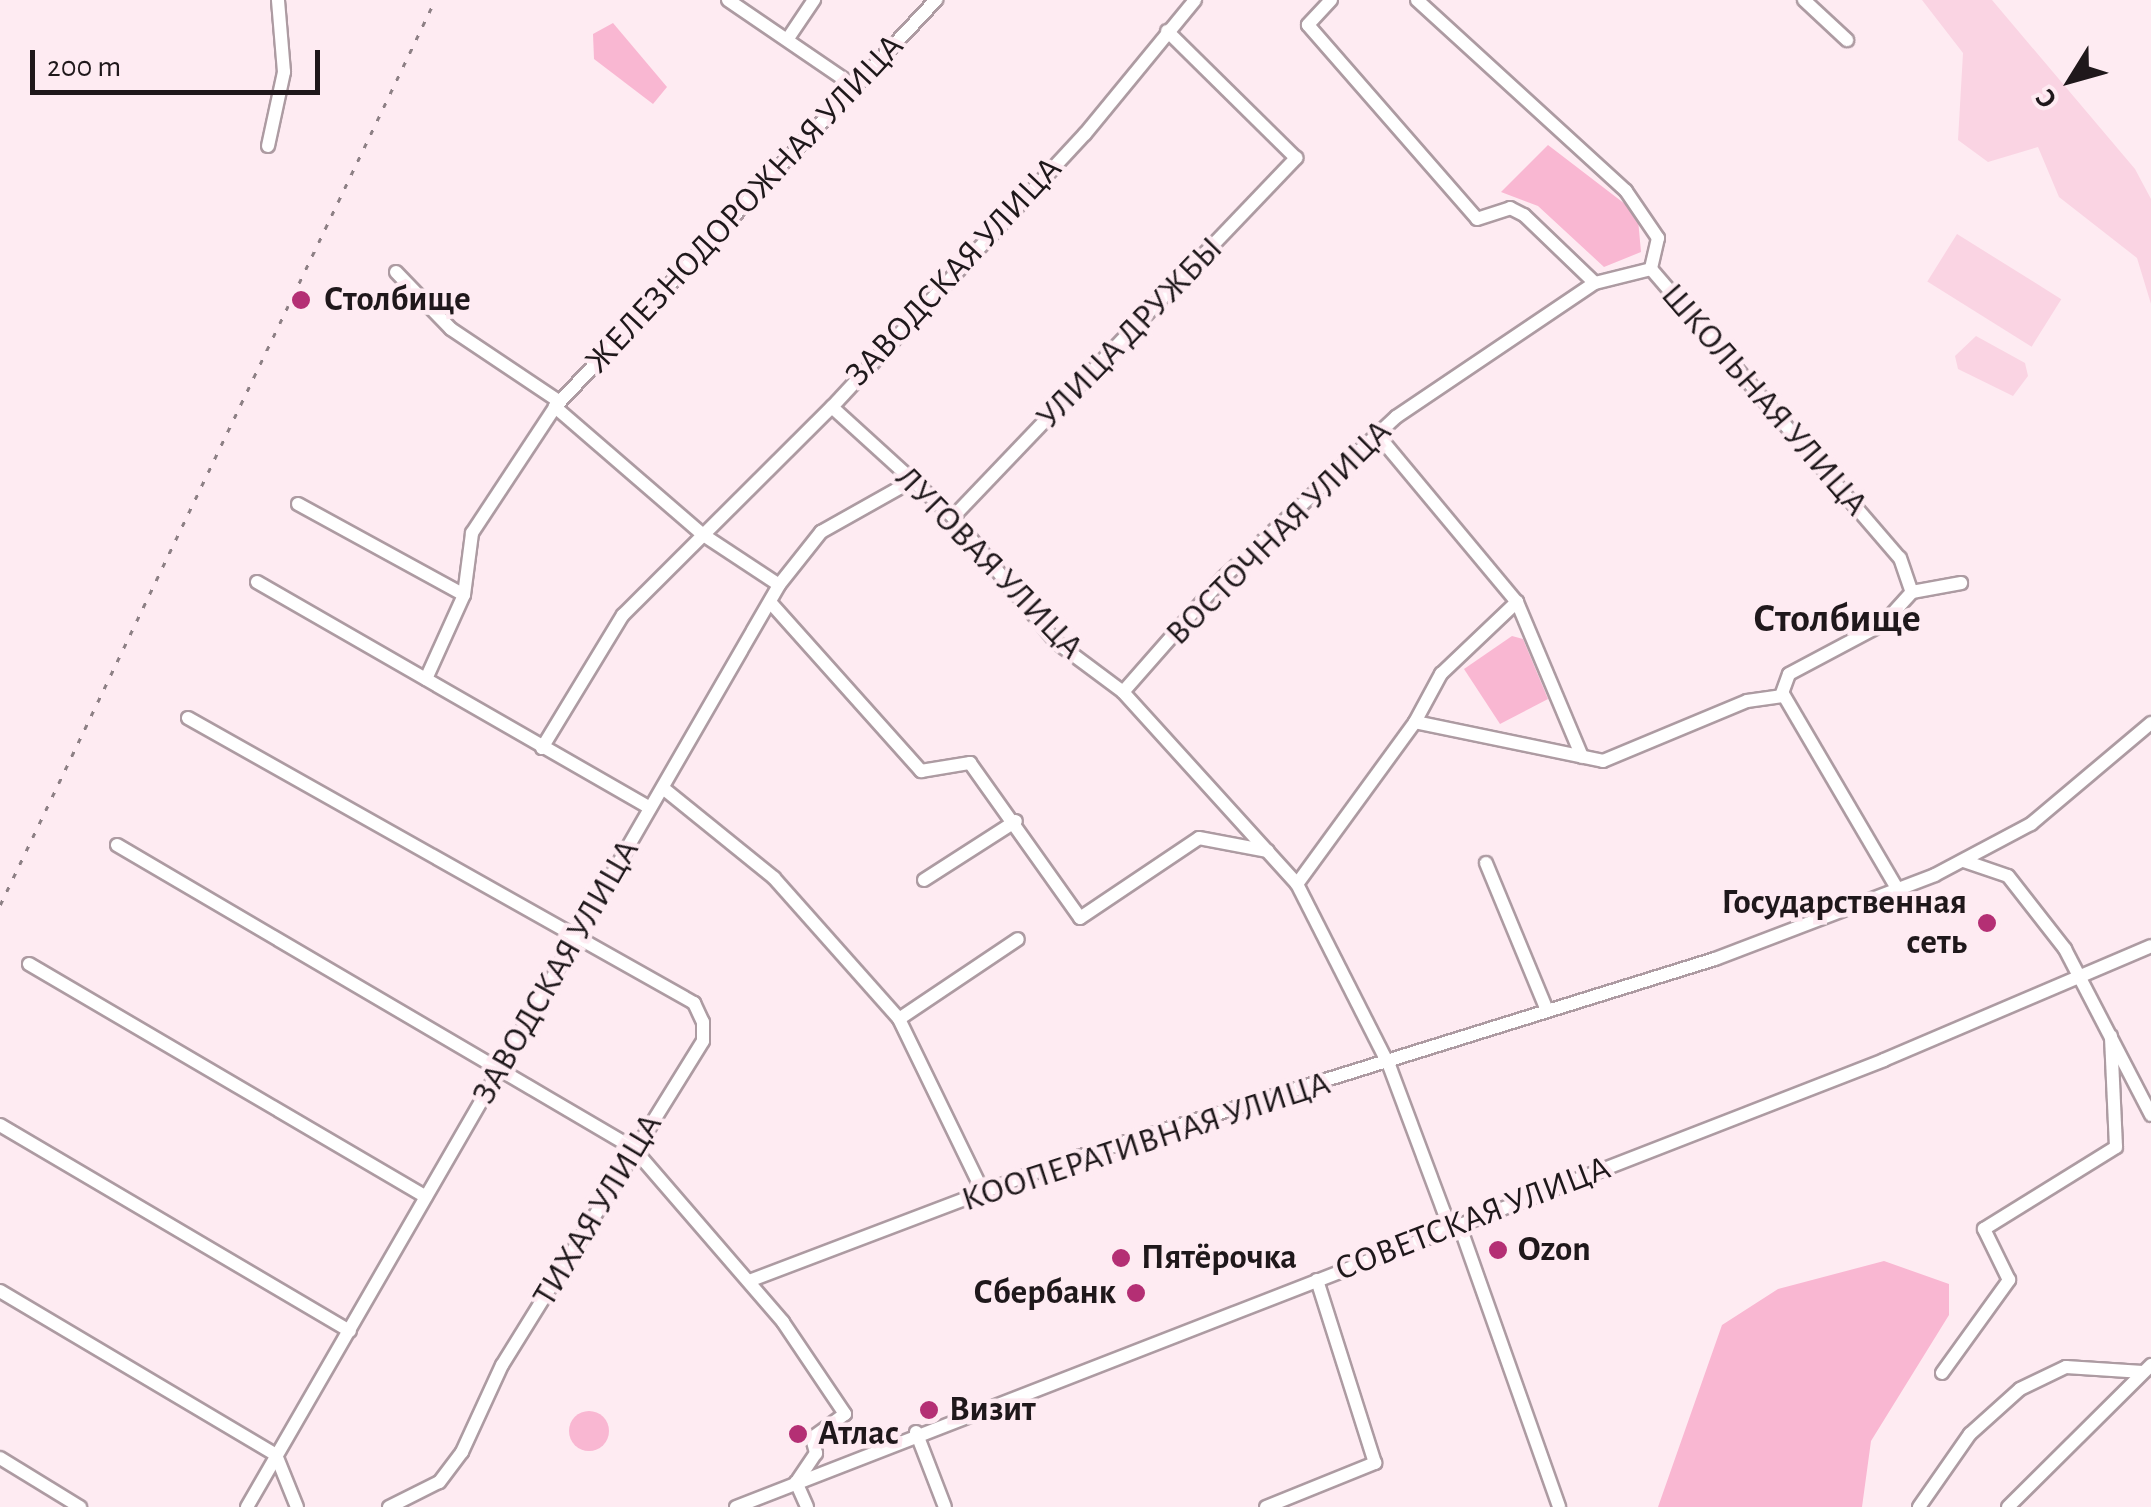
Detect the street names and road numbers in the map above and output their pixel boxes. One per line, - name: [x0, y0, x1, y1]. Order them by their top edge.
- street label: ЖЕЛЕЗНОДОРОЖНАЯ УЛИЦА: [577, 26, 913, 382]
- street label: ЗАВОДСКАЯ УЛИЦА: [837, 149, 1071, 395]
- street label: УЛИЦА ДРУЖБЫ: [1028, 228, 1232, 438]
- street label: ШКОЛЬНАЯ УЛИЦА: [1652, 275, 1876, 525]
- street label: ВОСТОЧНАЯ УЛИЦА: [1157, 411, 1401, 655]
- street label: ЛУГОВАЯ УЛИЦА: [886, 458, 1092, 668]
- street label: ЗАВОДСКАЯ УЛИЦА: [463, 832, 649, 1112]
- street label: КООПЕРАТИВНАЯ УЛИЦА: [957, 1063, 1335, 1221]
- street label: ТИХАЯ УЛИЦА: [524, 1106, 672, 1314]
- street label: СОВЕТСКАЯ УЛИЦА: [1329, 1147, 1617, 1291]

